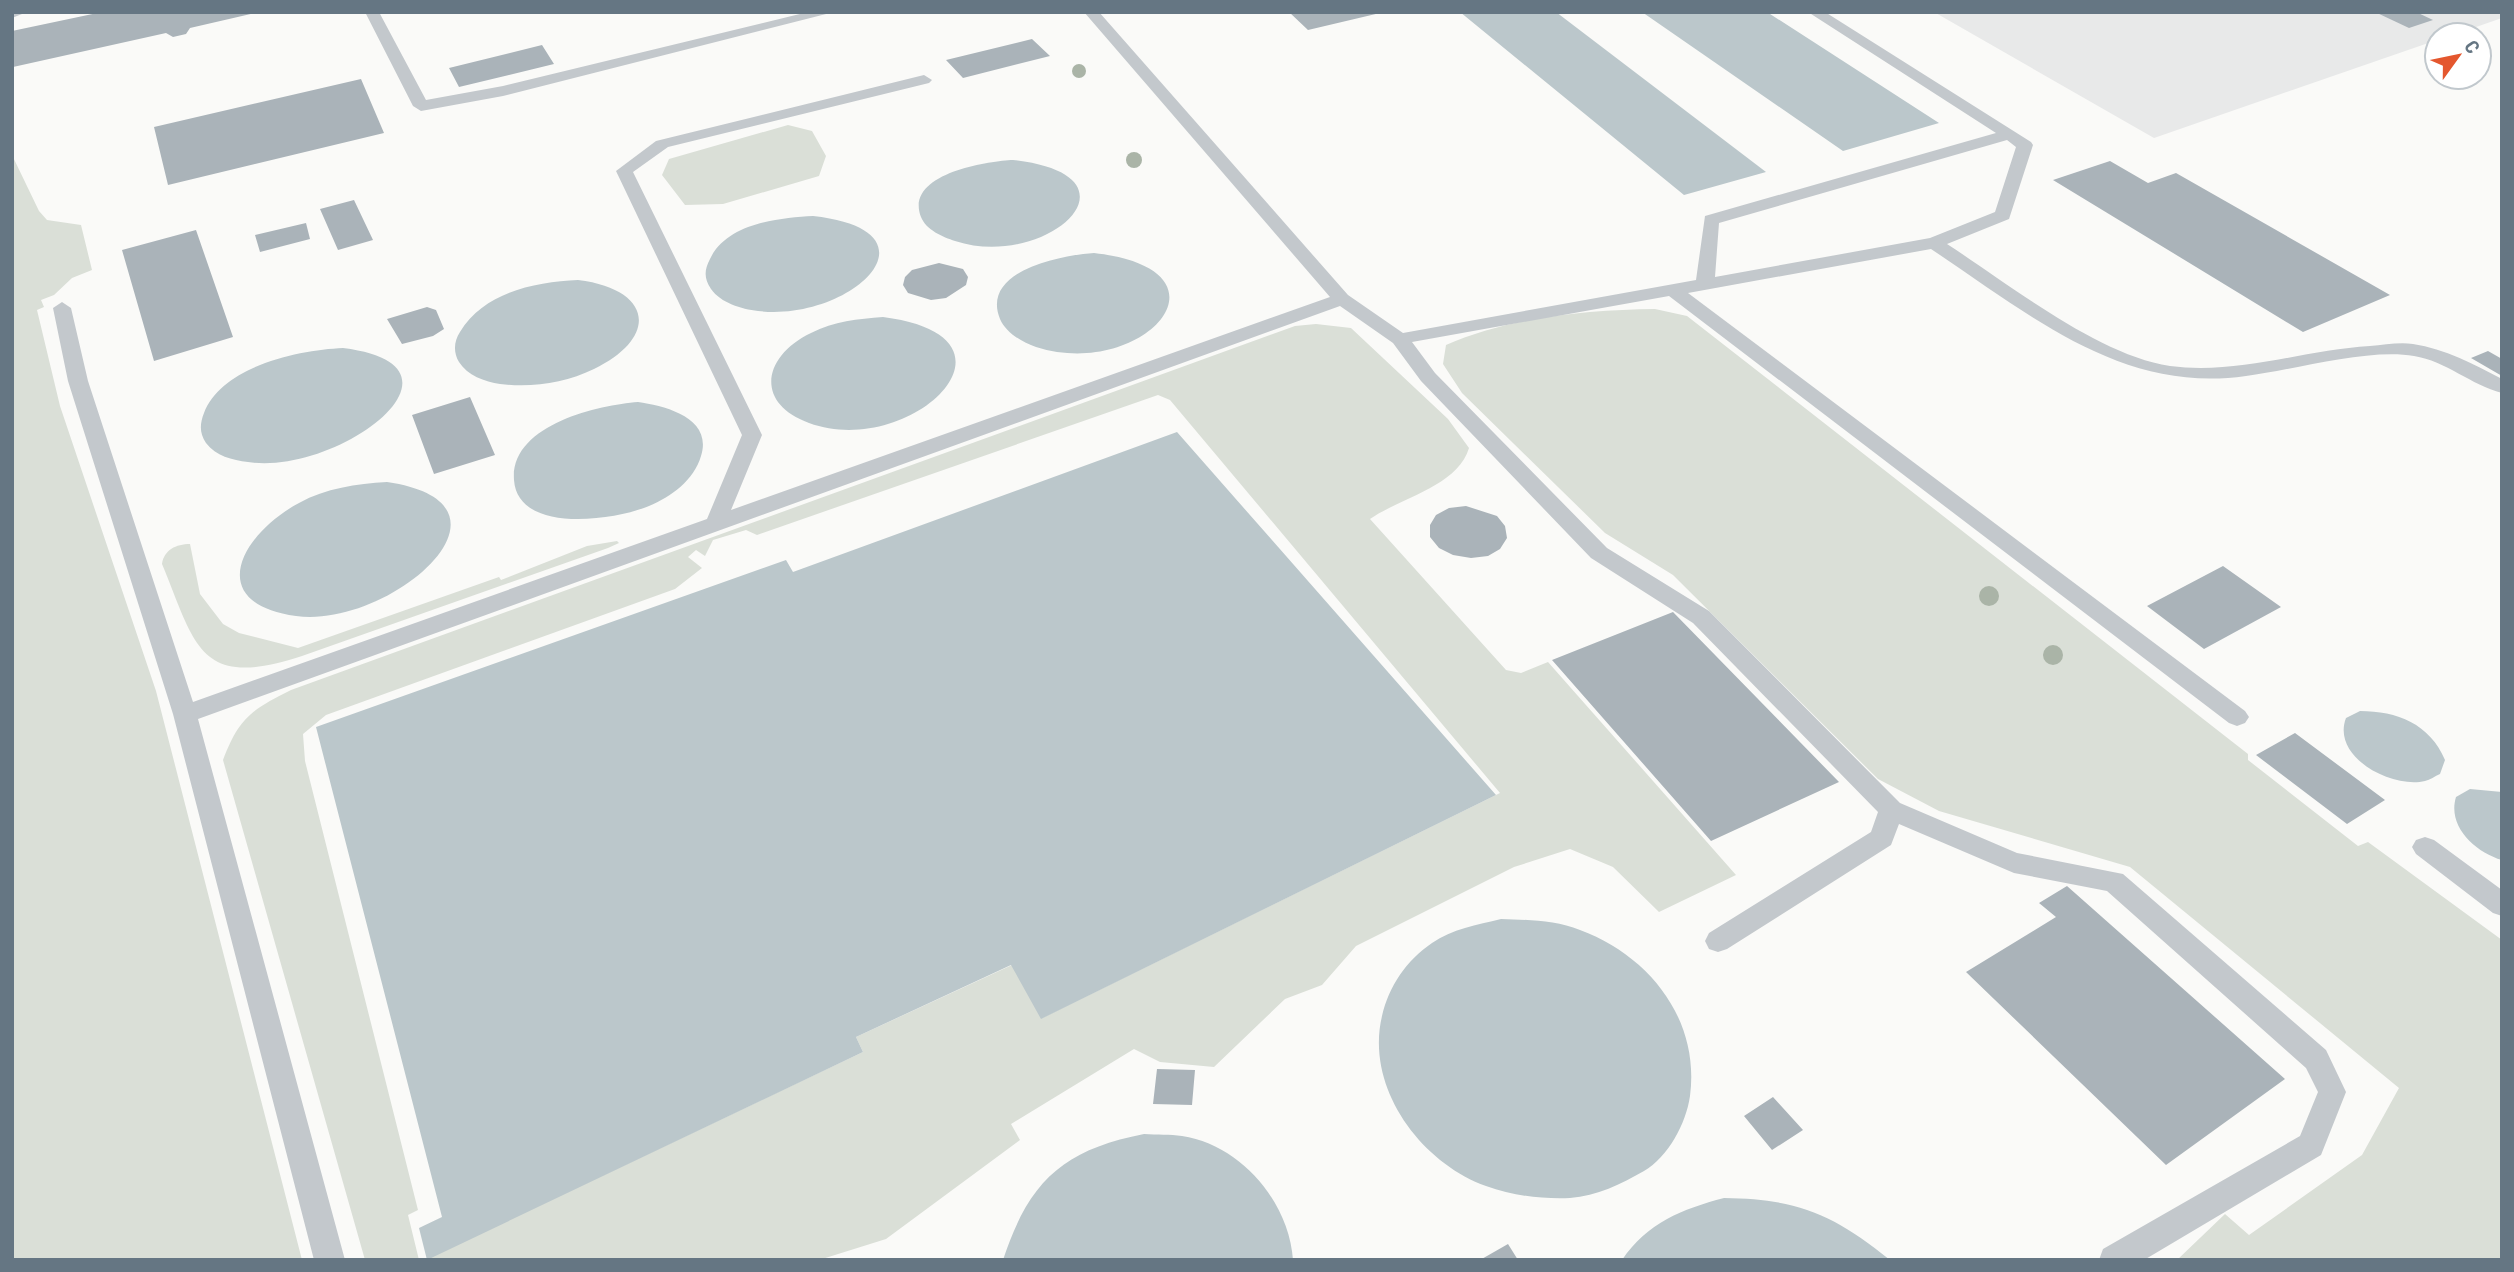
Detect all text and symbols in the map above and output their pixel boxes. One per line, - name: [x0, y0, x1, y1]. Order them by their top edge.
- north arrow: [2423, 21, 2493, 91]
- text: С: [2459, 36, 2485, 58]

